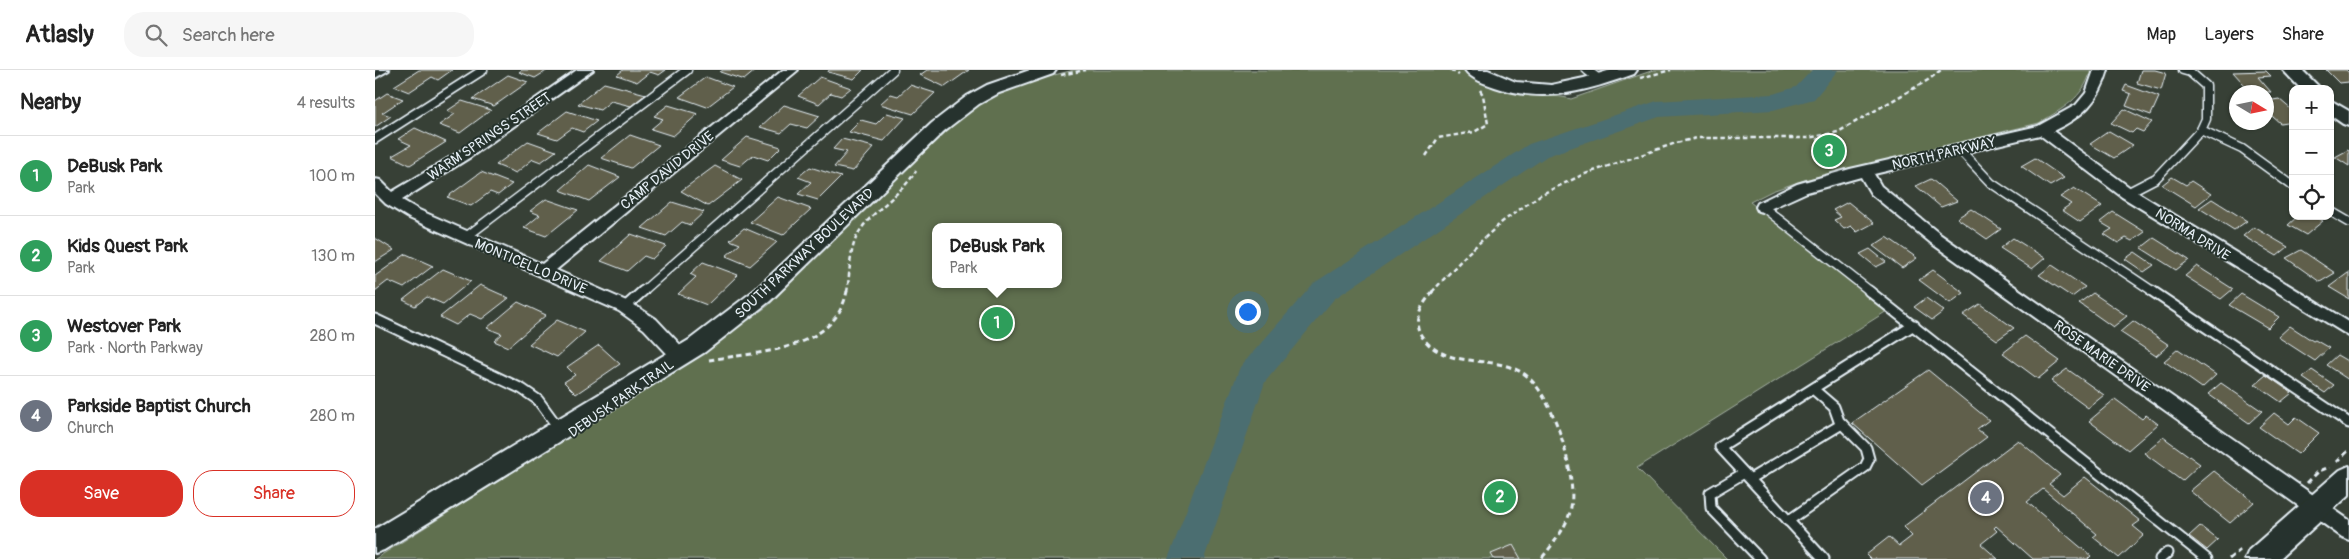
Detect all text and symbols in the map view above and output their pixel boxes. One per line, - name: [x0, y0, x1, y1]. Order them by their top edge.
- search box: [124, 12, 474, 57]
- text: Atlasly: [25, 20, 94, 49]
- icon: search: [142, 21, 170, 49]
- text: Search here: [182, 23, 275, 47]
- text: Map: [2147, 23, 2176, 46]
- text: Layers: [2204, 23, 2254, 46]
- text: Share: [2282, 23, 2324, 46]
- north arrow: [2229, 85, 2274, 130]
- map controls: [2289, 85, 2334, 220]
- button: +: [2289, 85, 2334, 130]
- text: Nearby: [20, 89, 81, 116]
- street label: WARM SPRINGS STREET: [424, 89, 555, 184]
- text: 4 results: [297, 93, 355, 113]
- street label: CAMP DAVID DRIVE: [617, 128, 717, 213]
- button: −: [2289, 130, 2334, 175]
- pin: 3: [1813, 132, 1845, 170]
- street label: NORTH PARKWAY: [1890, 133, 1998, 174]
- text: DeBusk Park: [67, 154, 162, 178]
- text: 1: [33, 166, 39, 186]
- text: 100 m: [309, 166, 355, 186]
- button: locate: [2289, 175, 2334, 220]
- text: Park: [67, 178, 95, 198]
- street label: SOUTH PARKWAY BOULEVARD: [731, 184, 877, 322]
- street label: NORMA DRIVE: [2152, 205, 2233, 264]
- popup: [932, 223, 1062, 288]
- text: Kids Quest Park: [67, 234, 188, 258]
- text: DeBusk Park: [949, 234, 1045, 258]
- street label: MONTICELLO DRIVE: [472, 235, 589, 298]
- text: 2: [32, 246, 40, 266]
- text: 130 m: [311, 246, 355, 266]
- text: Park: [67, 258, 95, 278]
- text: Park: [949, 258, 977, 278]
- your location: [1235, 299, 1261, 325]
- pin: 1: [981, 304, 1013, 342]
- text: Westover Park: [67, 314, 181, 338]
- street label: ROSE MARIE DRIVE: [2050, 317, 2153, 396]
- text: 3: [32, 326, 40, 346]
- text: 280 m: [309, 326, 355, 346]
- text: Park · North Parkway: [67, 338, 203, 358]
- street label: DEBUSK PARK TRAIL: [565, 356, 677, 441]
- text: Parkside Baptist Church: [67, 394, 251, 418]
- text: 4: [31, 406, 41, 426]
- text: 280 m: [309, 406, 355, 426]
- text: Church: [67, 418, 114, 438]
- button: Save: [20, 470, 183, 517]
- button: Share: [193, 470, 355, 517]
- pin: 2: [1484, 478, 1516, 516]
- pin: 4: [1970, 479, 2002, 517]

